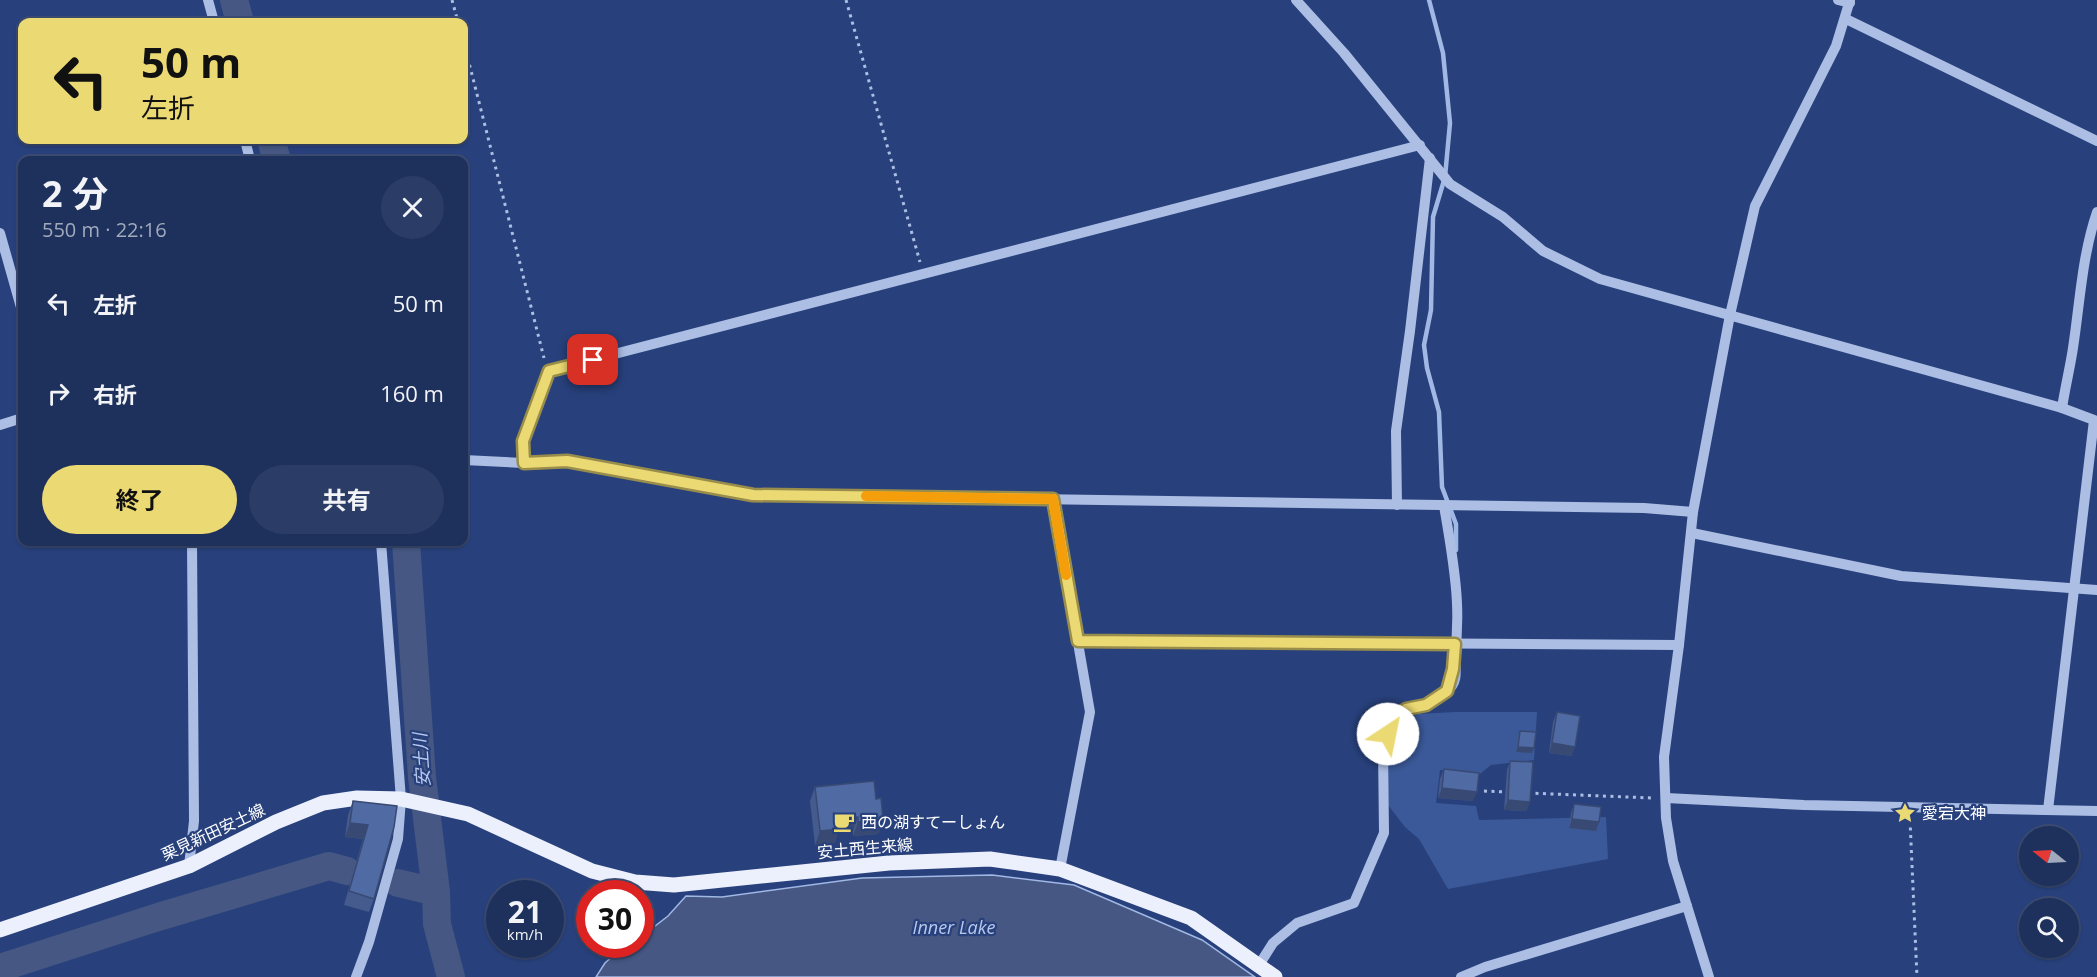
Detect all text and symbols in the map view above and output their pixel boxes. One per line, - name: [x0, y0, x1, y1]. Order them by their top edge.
- text: 50 m: [141, 33, 241, 90]
- icon: left: [42, 42, 120, 120]
- text: 左折: [141, 89, 195, 126]
- text: 2 分: [42, 169, 108, 218]
- button: close: [381, 176, 444, 239]
- text: 550 m · 22:16: [42, 216, 167, 243]
- icon: left: [42, 287, 75, 320]
- text: 50 m: [393, 288, 444, 318]
- text: 左折: [93, 289, 137, 319]
- pin: [567, 334, 618, 385]
- icon: arrive: [576, 343, 609, 376]
- icon: right: [42, 377, 75, 410]
- text: 160 m: [380, 378, 444, 408]
- text: 右折: [93, 379, 137, 409]
- button: 終了: [42, 465, 237, 534]
- button: 共有: [249, 465, 444, 534]
- position arrow: [1356, 702, 1420, 766]
- water label: 安土川: [407, 730, 435, 788]
- street label: 栗見新田安土線: [158, 798, 268, 866]
- place icon: 愛宕大神: [1893, 801, 1917, 825]
- place label: 愛宕大神: [1922, 802, 1986, 824]
- cafe icon: 西の湖すてーしょん: [832, 810, 856, 834]
- place label: 西の湖すてーしょん: [861, 811, 1005, 833]
- north arrow: [2019, 826, 2079, 886]
- map controls: [2019, 826, 2079, 958]
- street label: 安土西生来線: [816, 833, 914, 863]
- speed limit sign: 30: [576, 880, 654, 958]
- text: 21: [508, 891, 542, 932]
- button: search: [2019, 898, 2079, 958]
- water label: Inner Lake: [913, 915, 996, 939]
- text: km/h: [507, 924, 543, 944]

